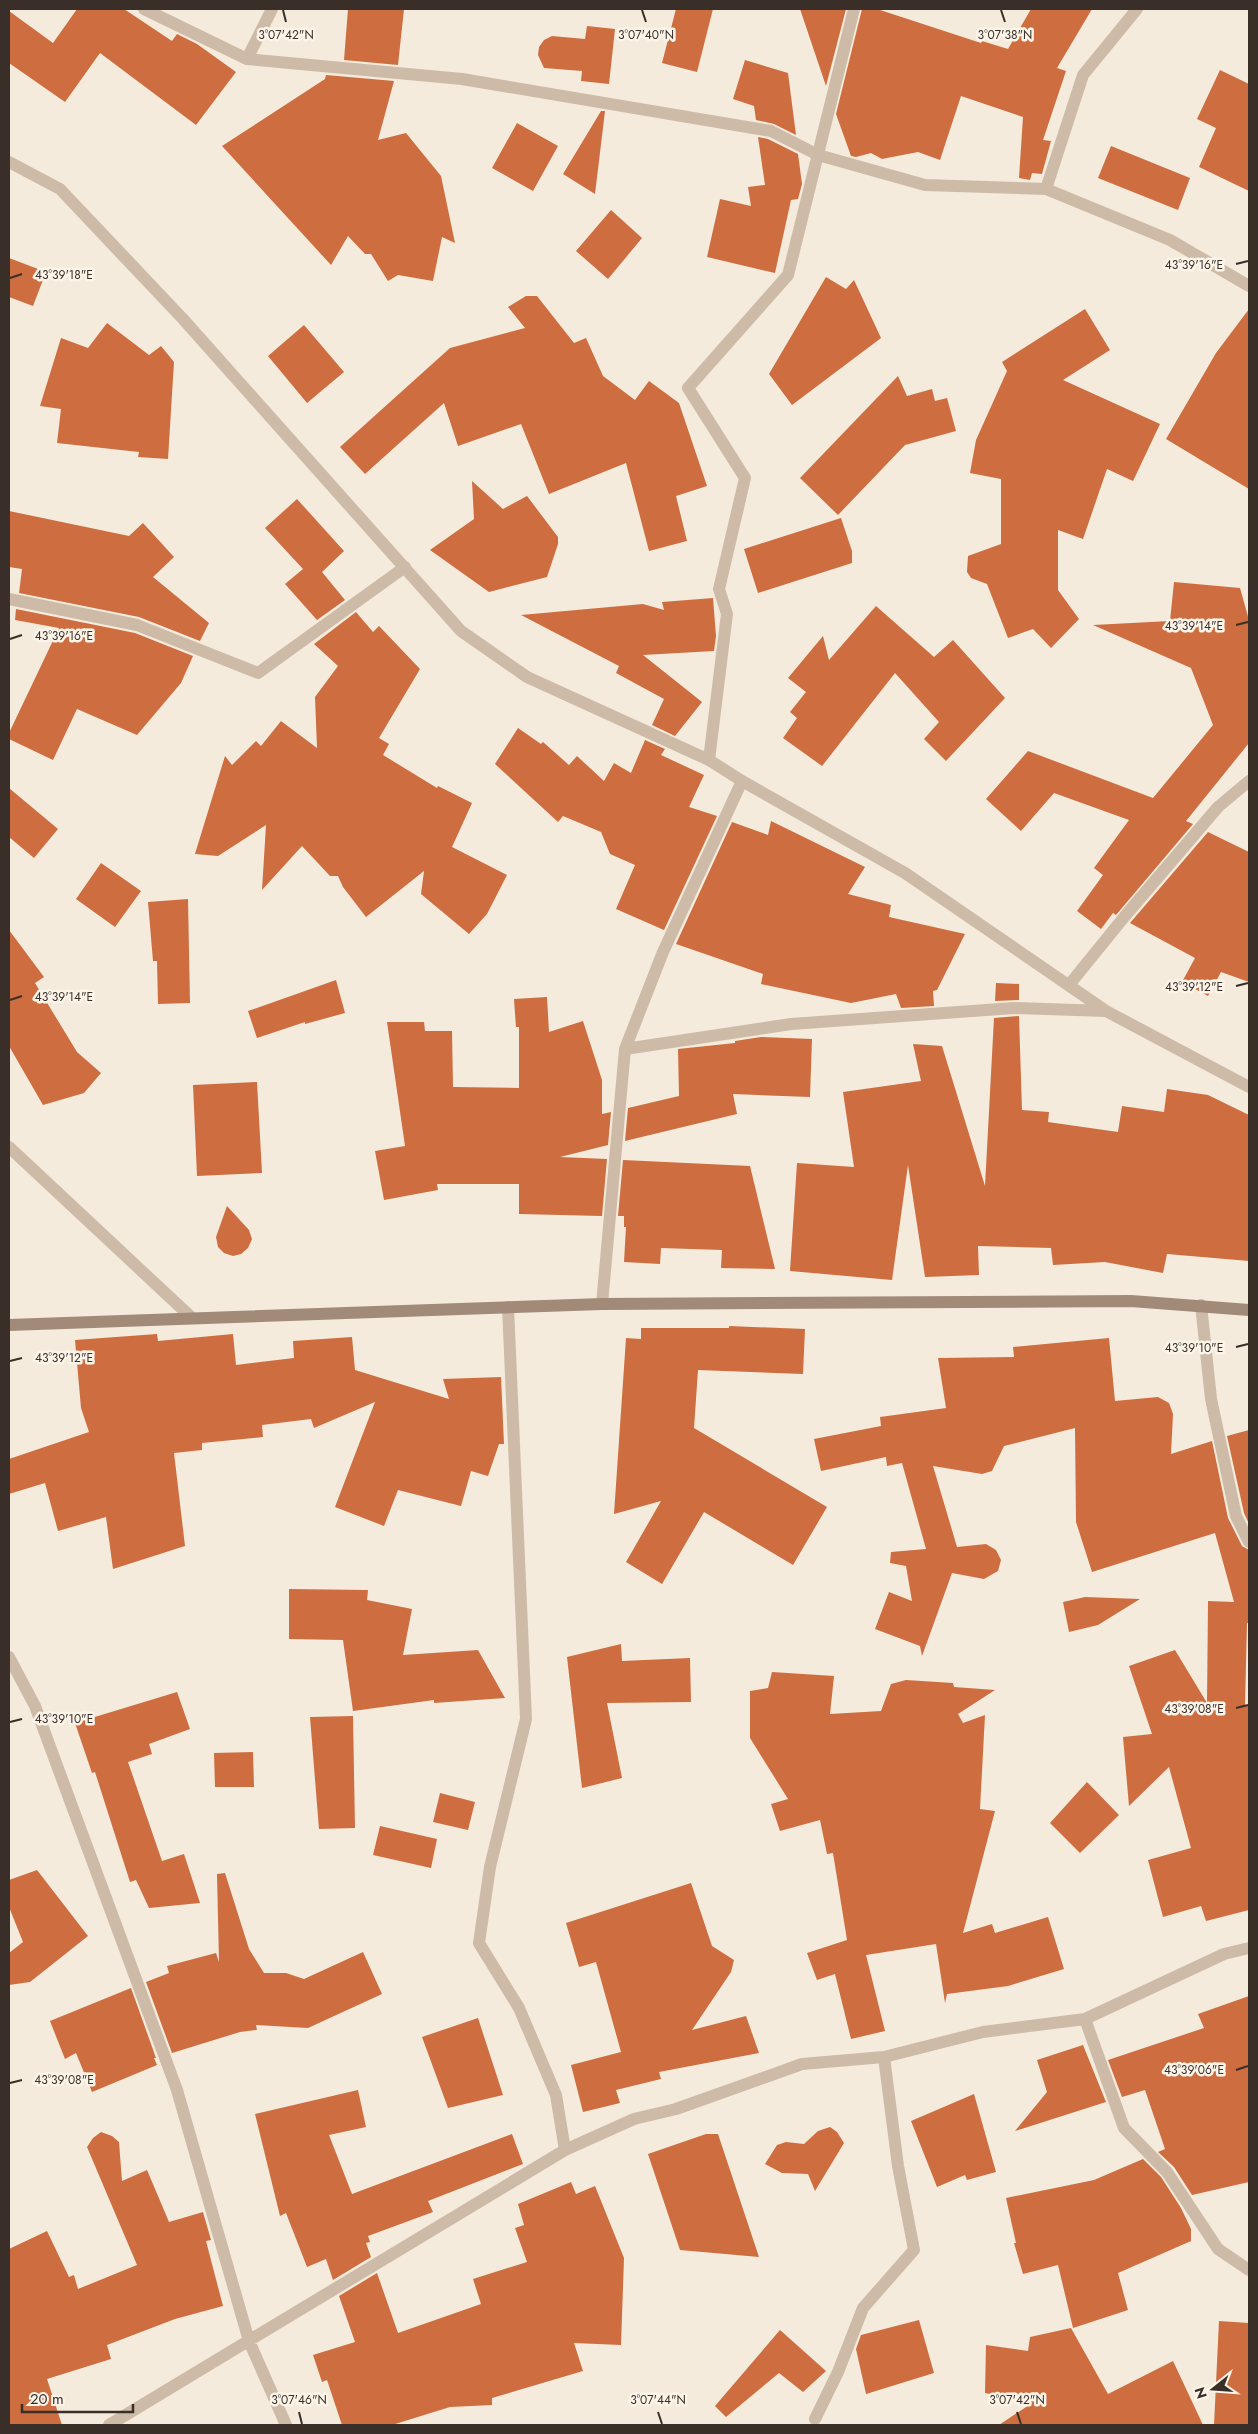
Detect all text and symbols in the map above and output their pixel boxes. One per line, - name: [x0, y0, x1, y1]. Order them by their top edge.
- text: 3°07'42"N: [258, 26, 314, 44]
- text: 3°07'40"N: [618, 26, 674, 44]
- text: 3°07'38"N: [978, 26, 1032, 44]
- text: 43°39'16"E: [1165, 256, 1223, 274]
- text: 43°39'18"E: [35, 266, 93, 284]
- text: 43°39'14"E: [1165, 617, 1223, 635]
- text: 43°39'16"E: [35, 627, 93, 645]
- text: 43°39'12"E: [1165, 978, 1223, 996]
- text: 43°39'14"E: [35, 988, 93, 1006]
- text: 43°39'10"E: [1165, 1339, 1223, 1357]
- text: 43°39'12"E: [35, 1349, 93, 1367]
- text: 43°39'08"E: [1164, 1700, 1224, 1718]
- text: 43°39'10"E: [35, 1710, 93, 1728]
- text: 43°39'06"E: [1164, 2061, 1224, 2079]
- text: 43°39'08"E: [34, 2071, 94, 2089]
- north arrow: [1188, 2364, 1238, 2414]
- scale bar: [22, 2382, 134, 2414]
- text: N: [1189, 2385, 1212, 2401]
- text: 20 m: [30, 2388, 64, 2410]
- text: 3°07'46"N: [271, 2391, 327, 2409]
- text: 3°07'44"N: [630, 2391, 686, 2409]
- text: 3°07'42"N: [989, 2391, 1045, 2409]

